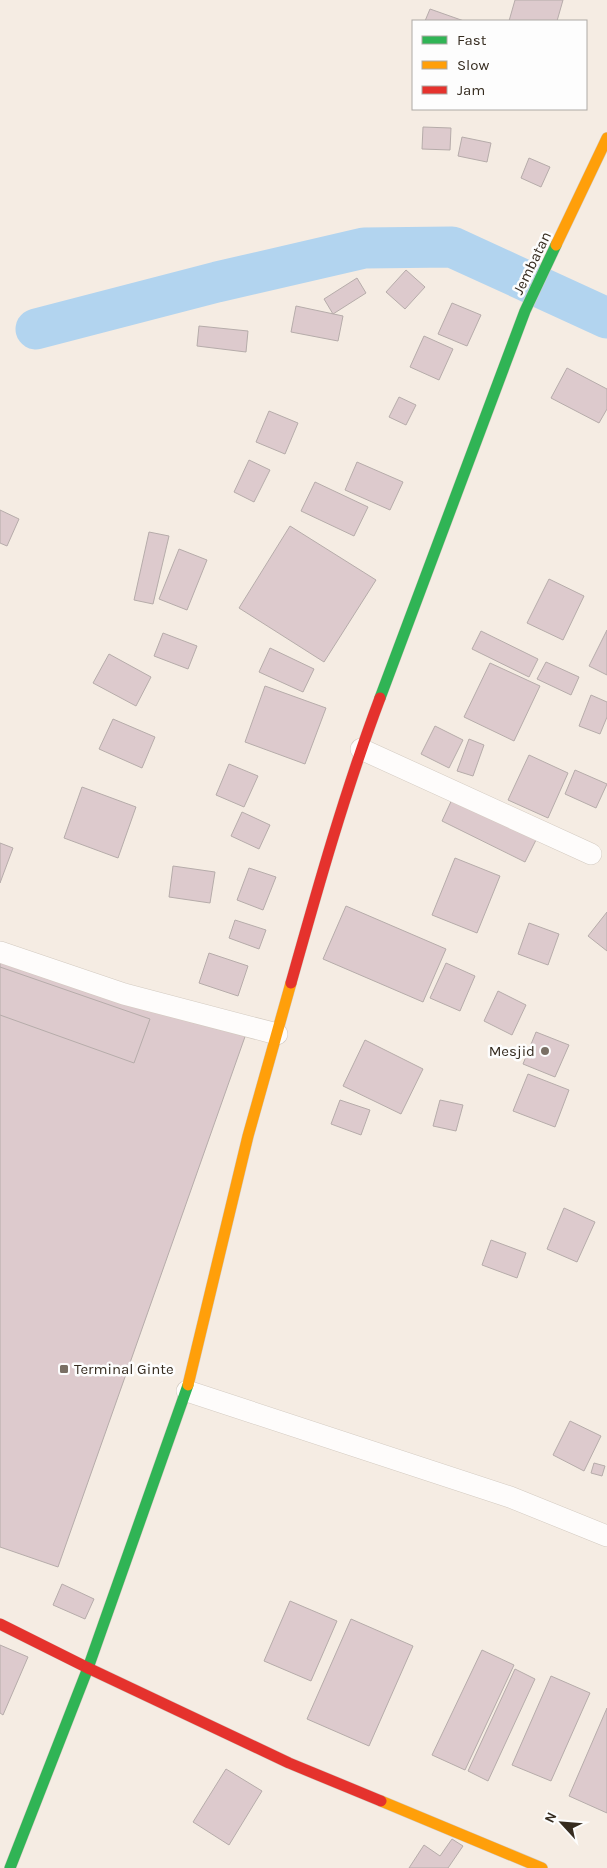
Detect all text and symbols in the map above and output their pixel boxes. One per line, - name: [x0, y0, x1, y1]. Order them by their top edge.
- legend: [412, 20, 587, 110]
- text: Fast: [457, 31, 487, 49]
- text: Slow: [457, 56, 489, 74]
- text: Jam: [457, 81, 485, 99]
- street label: Jembatan: [509, 229, 555, 297]
- place label: Mesjid: [489, 1042, 535, 1060]
- marker: Mesjid: [539, 1045, 551, 1057]
- place label: Terminal Ginte: [74, 1360, 174, 1378]
- marker: Terminal Ginte: [58, 1363, 70, 1375]
- north arrow: [537, 1798, 587, 1848]
- text: N: [541, 1809, 561, 1826]

